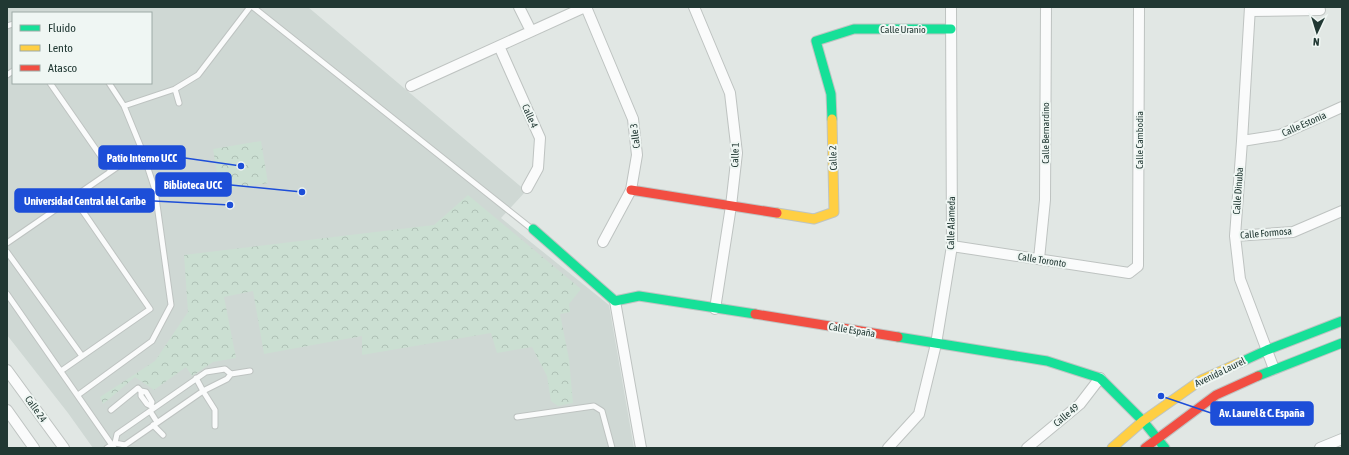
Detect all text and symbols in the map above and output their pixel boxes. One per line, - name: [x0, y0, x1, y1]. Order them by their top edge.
- legend: [12, 12, 152, 84]
- north arrow: [1297, 12, 1337, 52]
- text: Fluido: [48, 21, 76, 35]
- street label: Calle Uranio: [880, 24, 926, 35]
- text: N: [1313, 36, 1320, 48]
- text: Lento: [48, 41, 73, 55]
- text: Atasco: [48, 61, 78, 75]
- street label: Calle 4: [520, 102, 540, 130]
- street label: Calle Bernardino: [1040, 102, 1051, 164]
- street label: Calle Estonia: [1280, 109, 1328, 139]
- street label: Calle Cambodia: [1134, 111, 1145, 169]
- street label: Calle 3: [628, 123, 642, 149]
- street label: Calle 1: [729, 142, 741, 168]
- street label: Calle 2: [827, 145, 839, 171]
- callout: Patio Interno UCC: [99, 146, 185, 169]
- text: Patio Interno UCC: [107, 152, 177, 164]
- street label: Calle Dinuba: [1231, 167, 1245, 215]
- callout: Biblioteca UCC: [156, 173, 231, 196]
- text: Biblioteca UCC: [164, 179, 222, 191]
- callout: Universidad Central del Caribe: [15, 189, 154, 212]
- text: Universidad Central del Caribe: [24, 195, 146, 207]
- street label: Calle Alameda: [945, 196, 957, 250]
- street label: Calle Formosa: [1240, 225, 1293, 241]
- street label: Calle Toronto: [1017, 251, 1067, 269]
- street label: Calle España: [828, 321, 876, 339]
- street label: Avenida Laurel: [1193, 355, 1247, 389]
- street label: Calle 24: [23, 394, 49, 424]
- street label: Calle 49: [1051, 401, 1081, 429]
- callout: Av. Laurel & C. España: [1211, 402, 1313, 425]
- text: Av. Laurel & C. España: [1218, 407, 1305, 419]

